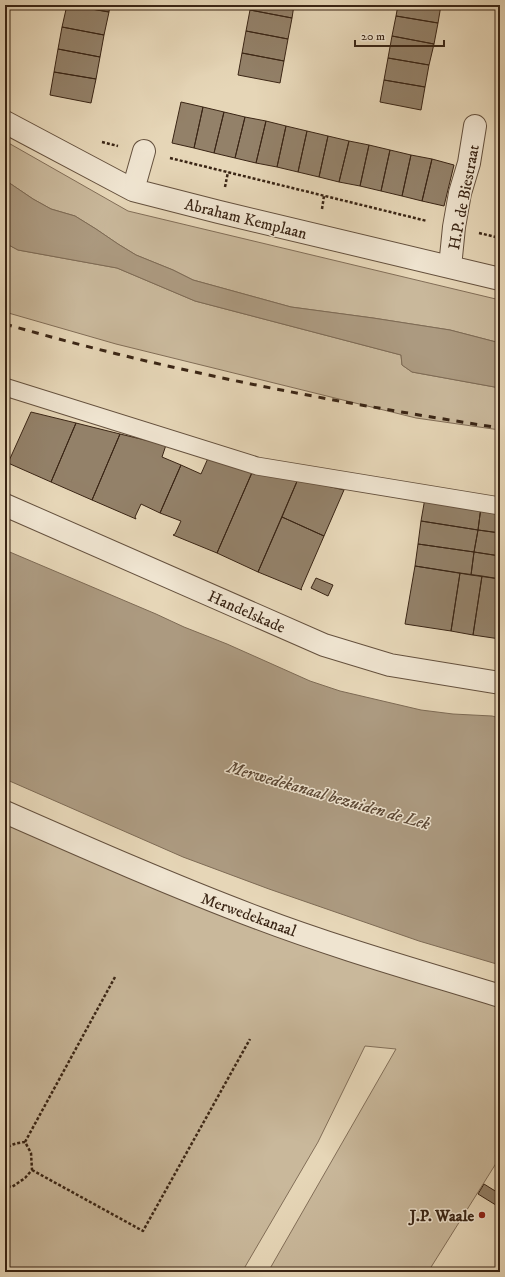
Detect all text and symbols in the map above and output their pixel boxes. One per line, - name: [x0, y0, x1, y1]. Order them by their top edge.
- scale bar: [355, 22, 444, 48]
- text: 20 m: [361, 29, 385, 44]
- street label: H.P. de Biestraat: [444, 143, 484, 252]
- street label: Abraham Kemplaan: [182, 194, 310, 244]
- street label: Handelskade: [205, 586, 289, 638]
- water label: Merwedekanaal bezuiden de Lek: [224, 756, 433, 836]
- street label: Merwedekanaal: [198, 888, 299, 942]
- place label: J.P. Waale: [408, 1206, 474, 1226]
- marker: J.P. Waale: [477, 1210, 487, 1220]

